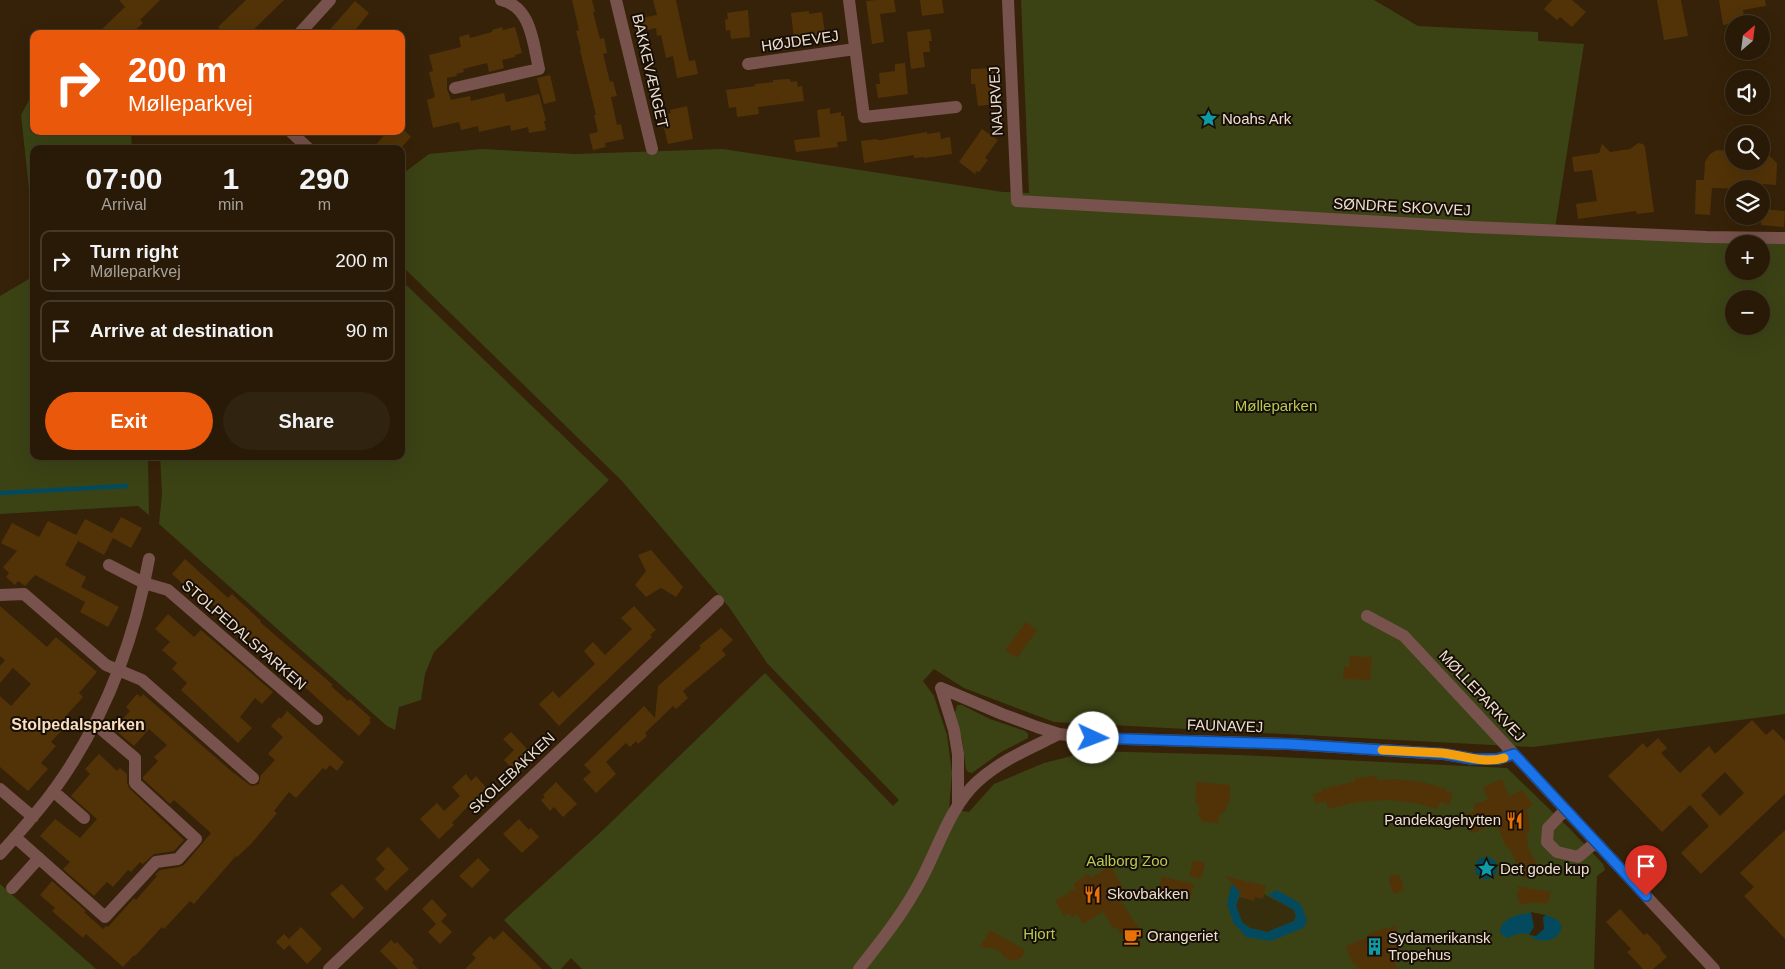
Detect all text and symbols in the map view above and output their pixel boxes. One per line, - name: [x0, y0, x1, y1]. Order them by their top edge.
- street label: BAKKEVÆNGET: [629, 12, 672, 130]
- north arrow: [1725, 15, 1770, 60]
- map controls: [1725, 15, 1770, 335]
- street label: HØJDEVEJ: [760, 27, 840, 54]
- icon: right: [45, 50, 110, 115]
- text: 200 m: [128, 50, 227, 89]
- street label: NAURVEJ: [985, 66, 1006, 136]
- button: sound: [1725, 70, 1770, 115]
- text: Mølleparkvej: [128, 91, 253, 116]
- place icon: Noahs Ark: [1198, 109, 1218, 129]
- place label: Noahs Ark: [1222, 110, 1292, 127]
- button: search: [1725, 125, 1770, 170]
- text: 07:00: [86, 162, 162, 195]
- text: 1: [222, 162, 239, 195]
- text: 290: [299, 162, 349, 195]
- button: layers: [1725, 180, 1770, 225]
- street label: SØNDRE SKOVVEJ: [1333, 194, 1471, 219]
- text: Arrival: [101, 196, 147, 213]
- text: min: [218, 196, 244, 213]
- text: m: [318, 196, 331, 213]
- button: +: [1725, 235, 1770, 280]
- text: Turn right: [90, 241, 178, 262]
- icon: right: [47, 247, 75, 275]
- text: 200 m: [335, 250, 388, 271]
- text: Mølleparkvej: [90, 263, 181, 280]
- button: −: [1725, 290, 1770, 335]
- icon: arrive: [47, 317, 75, 345]
- text: Arrive at destination: [90, 320, 274, 341]
- text: 90 m: [346, 320, 388, 341]
- button: Exit: [45, 392, 213, 450]
- button: Share: [223, 392, 390, 450]
- park label: Mølleparken: [1235, 397, 1317, 414]
- street label: STOLPEDALSPARKEN: [179, 576, 310, 693]
- street label: MØLLEPARKVEJ: [1436, 647, 1529, 745]
- position arrow: [1066, 711, 1118, 763]
- district label: Stolpedalsparken: [11, 716, 145, 733]
- street label: FAUNAVEJ: [1187, 716, 1263, 735]
- street label: SKOLEBAKKEN: [465, 729, 558, 817]
- restaurant icon: Pandekagehytten: [1505, 810, 1525, 830]
- place label: Pandekagehytten: [1384, 811, 1501, 828]
- pin: [1625, 845, 1667, 896]
- park label: Aalborg Zoo: [1086, 852, 1168, 869]
- icon: arrive: [1632, 852, 1660, 880]
- place icon: Det gode kup: [1476, 859, 1496, 879]
- place label: Det gode kup: [1500, 860, 1589, 877]
- restaurant icon: Skovbakken: [1083, 884, 1103, 904]
- place label: Skovbakken: [1107, 885, 1189, 902]
- park label: Hjort: [1023, 925, 1056, 942]
- cafe icon: Orangeriet: [1123, 926, 1143, 946]
- place label: Orangeriet: [1147, 927, 1219, 944]
- place label: Sydamerikansk Tropehus: [1388, 929, 1491, 963]
- building icon: Sydamerikansk Tropehus: [1364, 937, 1384, 957]

